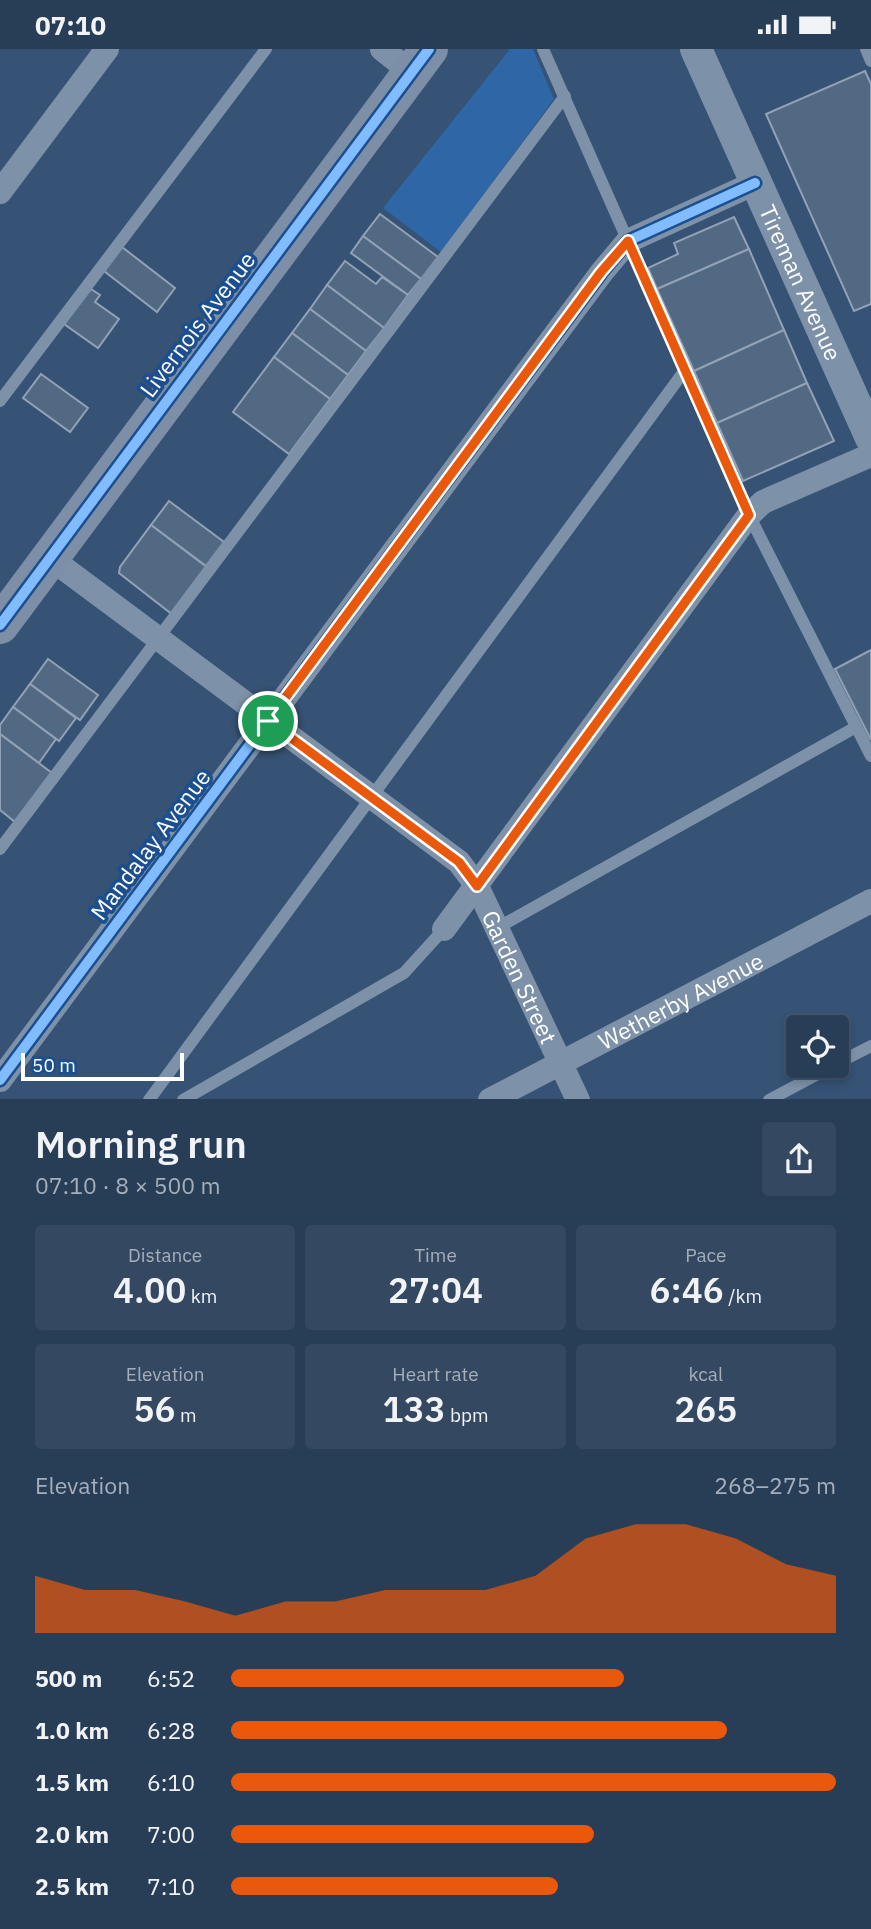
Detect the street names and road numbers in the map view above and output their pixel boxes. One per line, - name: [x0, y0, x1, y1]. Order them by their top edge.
- street label: Tireman Avenue: [753, 200, 849, 365]
- street label: Livernois Avenue: [132, 245, 262, 403]
- street label: Mandalay Avenue: [83, 762, 217, 926]
- street label: Garden Street: [476, 905, 564, 1048]
- street label: Wetherby Avenue: [593, 945, 768, 1056]

